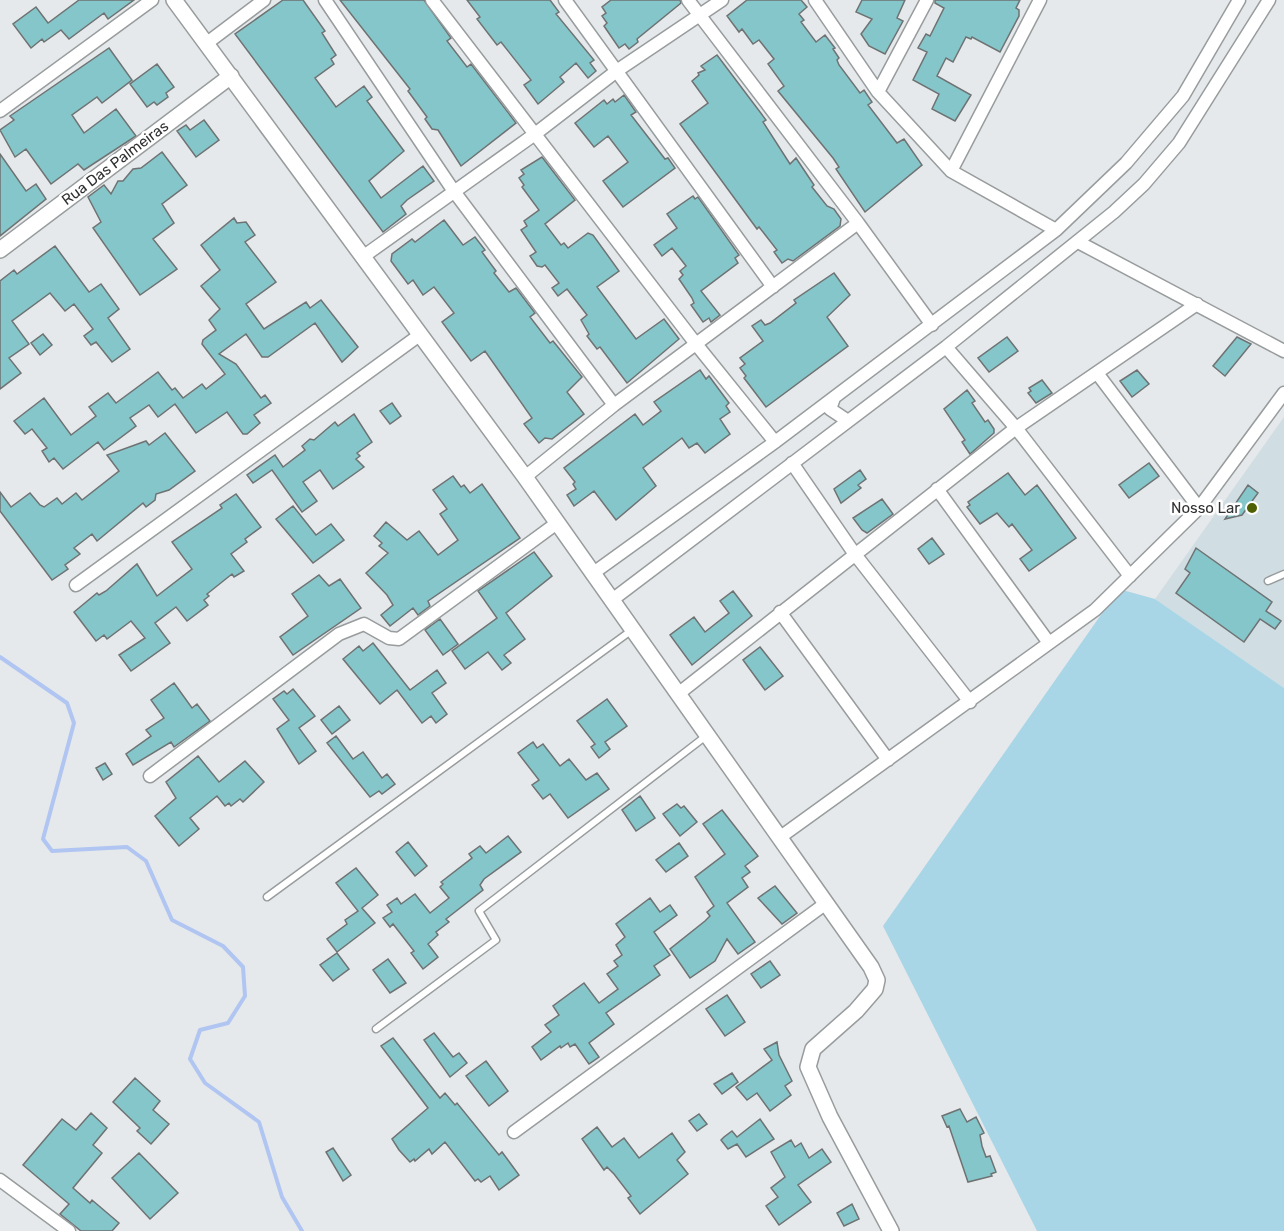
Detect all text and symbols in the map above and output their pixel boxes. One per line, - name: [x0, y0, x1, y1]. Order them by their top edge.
- street label: Rua Das Palmeiras: [58, 117, 172, 209]
- place label: Nosso Lar: [1171, 499, 1240, 517]
- marker: Nosso Lar: [1245, 501, 1259, 515]

